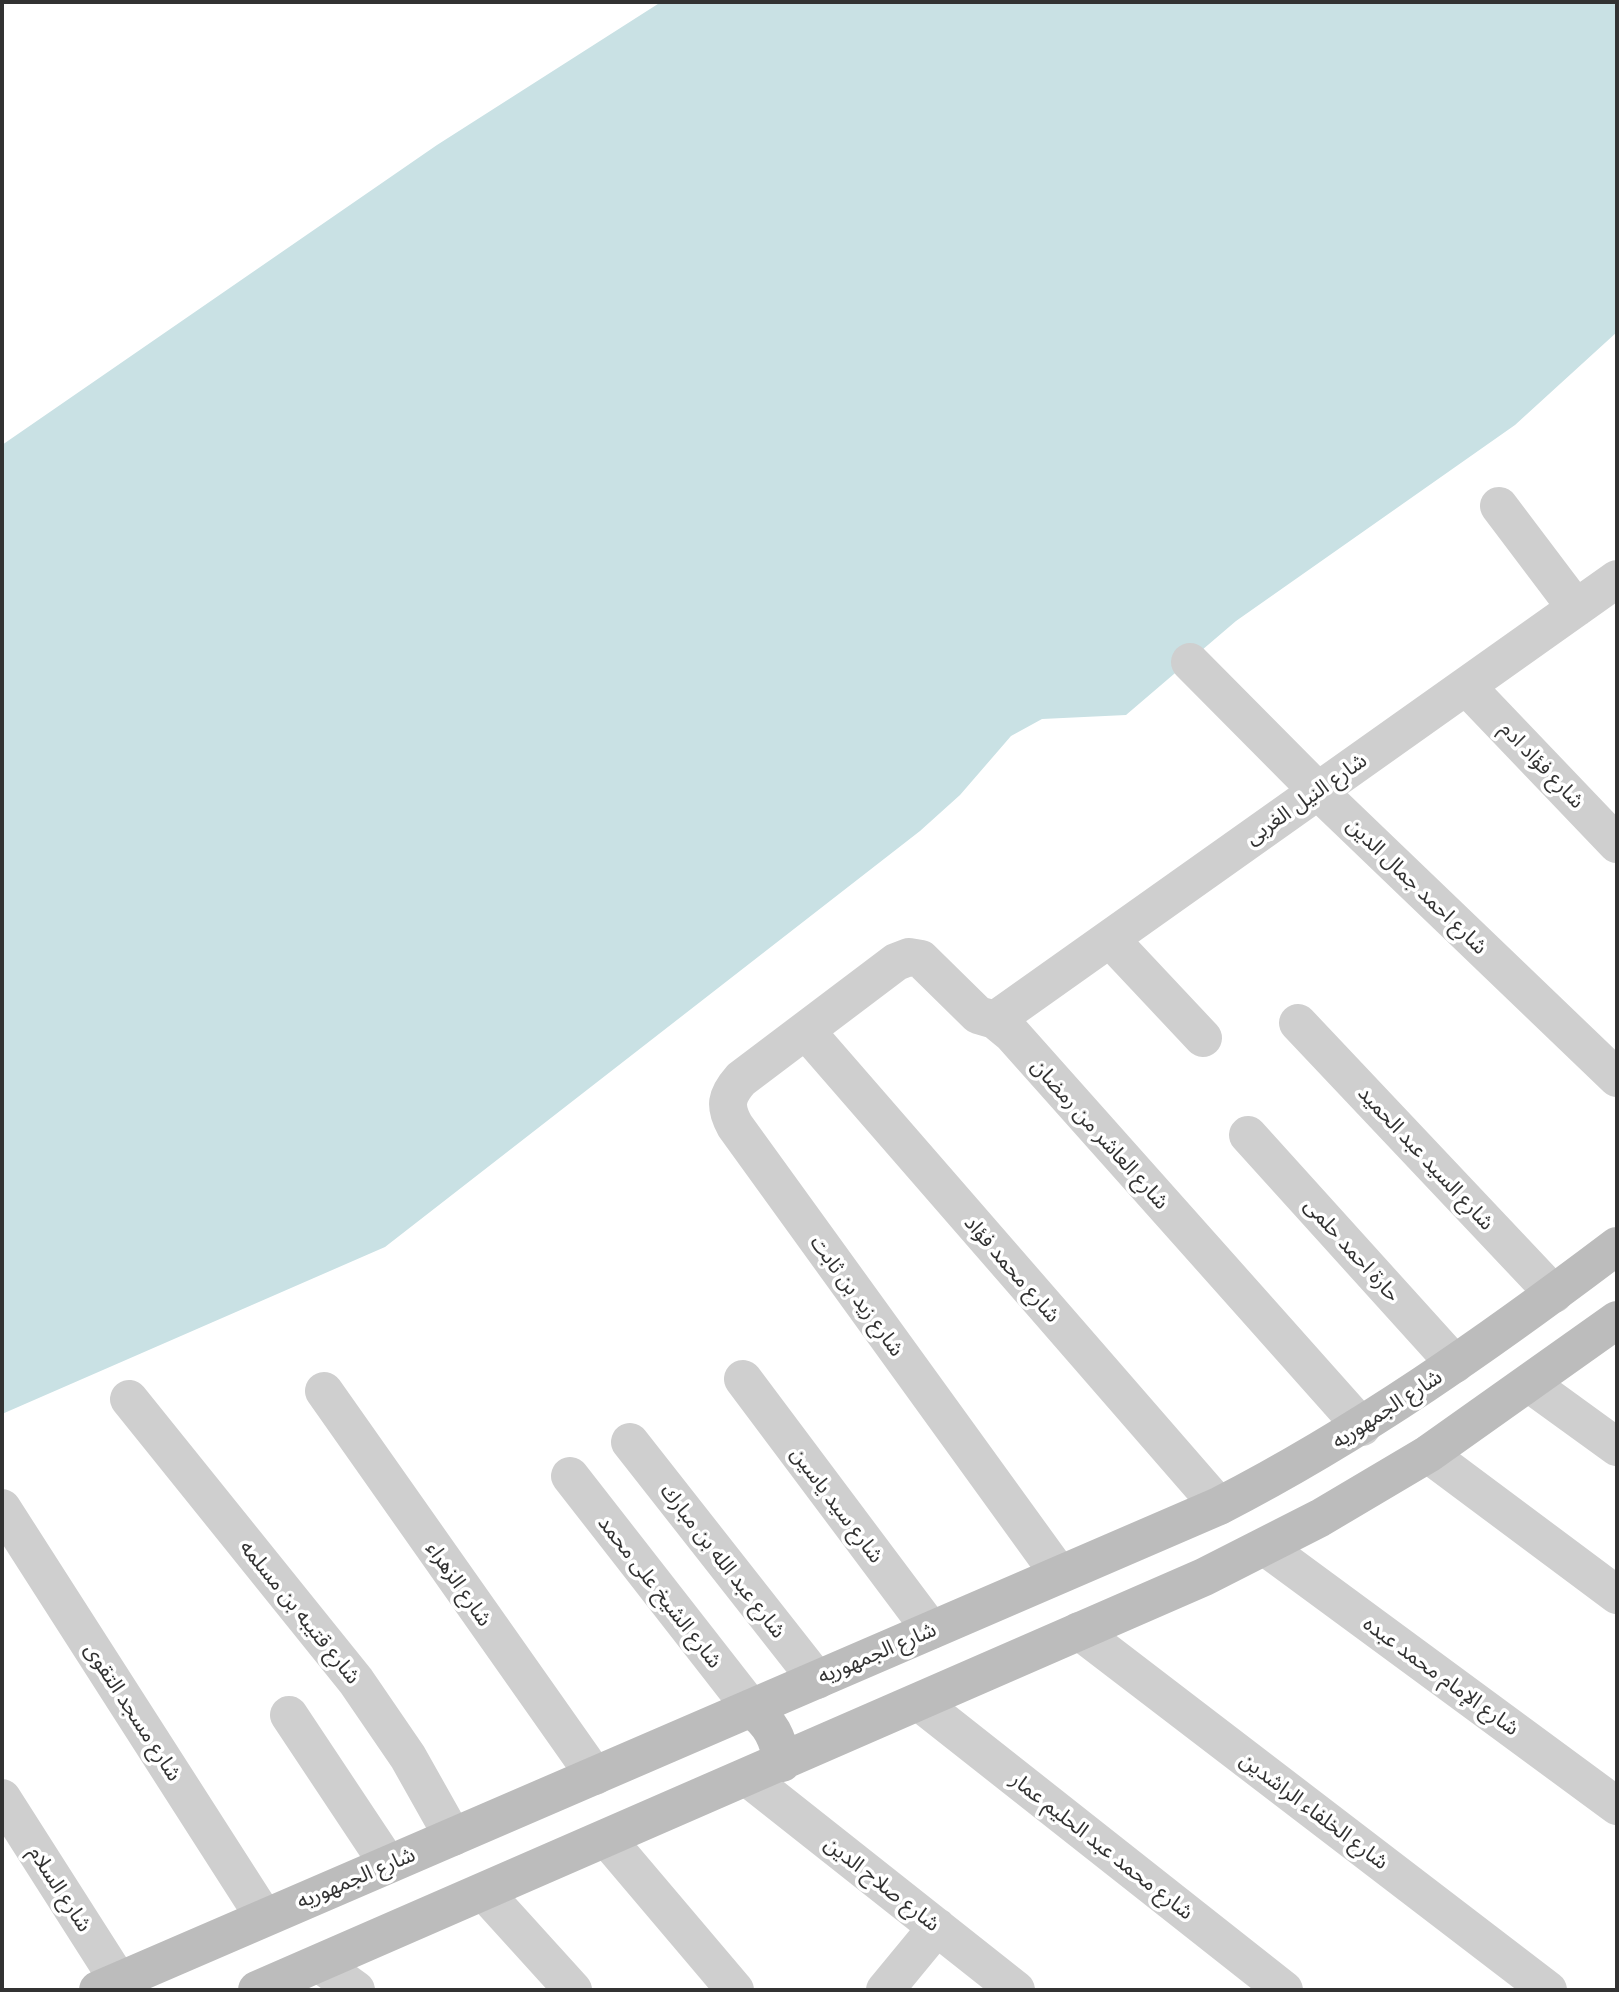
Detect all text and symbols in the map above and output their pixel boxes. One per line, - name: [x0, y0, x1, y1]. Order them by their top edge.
- street label: شارع فؤاد ادم: [1494, 716, 1590, 814]
- street label: شارع النيل الغربى: [1240, 748, 1372, 850]
- street label: شارع احمد جمال الدين: [1341, 812, 1493, 960]
- street label: شارع العاشر من رمضان: [1026, 1054, 1174, 1214]
- street label: شارع السيد عبد الحميد: [1353, 1081, 1499, 1235]
- street label: حارة احمد حلمى: [1299, 1193, 1405, 1307]
- street label: شارع محمد فؤاد: [959, 1210, 1065, 1328]
- street label: شارع زيد بن ثابت: [805, 1231, 909, 1361]
- street label: شارع الجمهوريه: [1327, 1364, 1447, 1454]
- street label: شارع سيد ياسين: [785, 1442, 889, 1568]
- street label: شارع عبد الله بن مبارك: [655, 1479, 791, 1643]
- street label: شارع الشيخ على محمد: [593, 1511, 727, 1673]
- street label: شارع قتيبه بن مسلمه: [234, 1535, 366, 1689]
- street label: شارع الزهراء: [421, 1537, 497, 1631]
- street label: شارع الإمام محمد عبده: [1358, 1611, 1524, 1741]
- street label: شارع الجمهوريه: [814, 1617, 940, 1689]
- street label: شارع مسجد التقوى: [79, 1638, 187, 1786]
- street label: شارع الخلفاء الراشدين: [1235, 1747, 1393, 1875]
- street label: شارع محمد عبد الحليم عمار: [1006, 1767, 1198, 1925]
- street label: شارع صلاح الدين: [819, 1831, 945, 1937]
- street label: شارع السلام: [23, 1841, 97, 1937]
- street label: شارع الجمهوريه: [293, 1842, 419, 1914]

